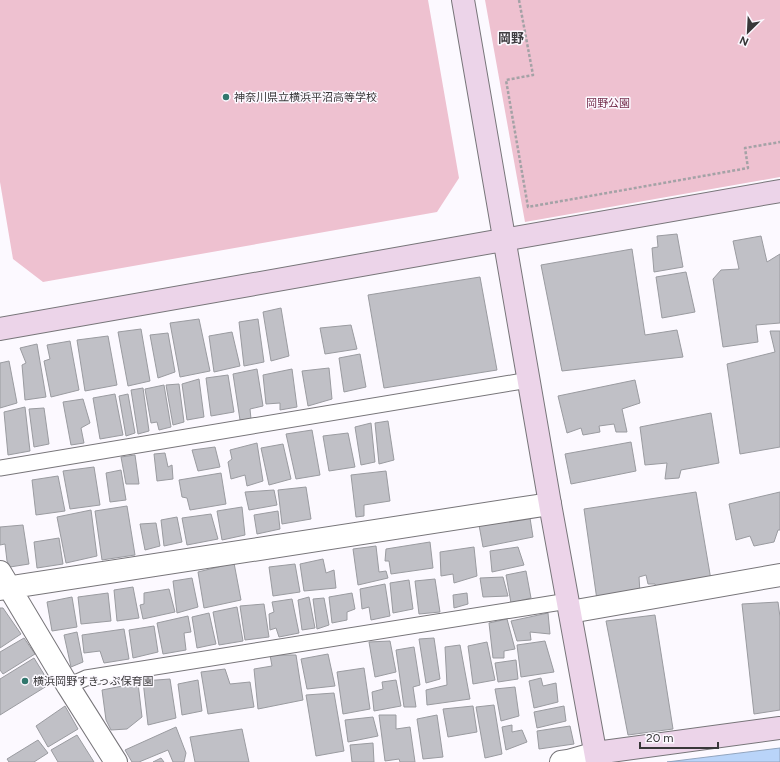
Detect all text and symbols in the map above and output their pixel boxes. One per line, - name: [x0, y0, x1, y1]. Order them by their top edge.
- north arrow: [728, 12, 768, 52]
- district label: 岡野: [498, 31, 524, 46]
- text: N: [738, 33, 751, 48]
- place label: 神奈川県立横浜平沼高等学校: [234, 91, 377, 104]
- marker: 神奈川県立横浜平沼高等学校: [221, 92, 231, 102]
- park label: 岡野公園: [586, 97, 630, 110]
- place label: 横浜岡野すきっぷ保育園: [33, 675, 154, 688]
- marker: 横浜岡野すきっぷ保育園: [20, 676, 30, 686]
- scale bar: [640, 724, 718, 750]
- text: 20 m: [646, 731, 674, 745]

